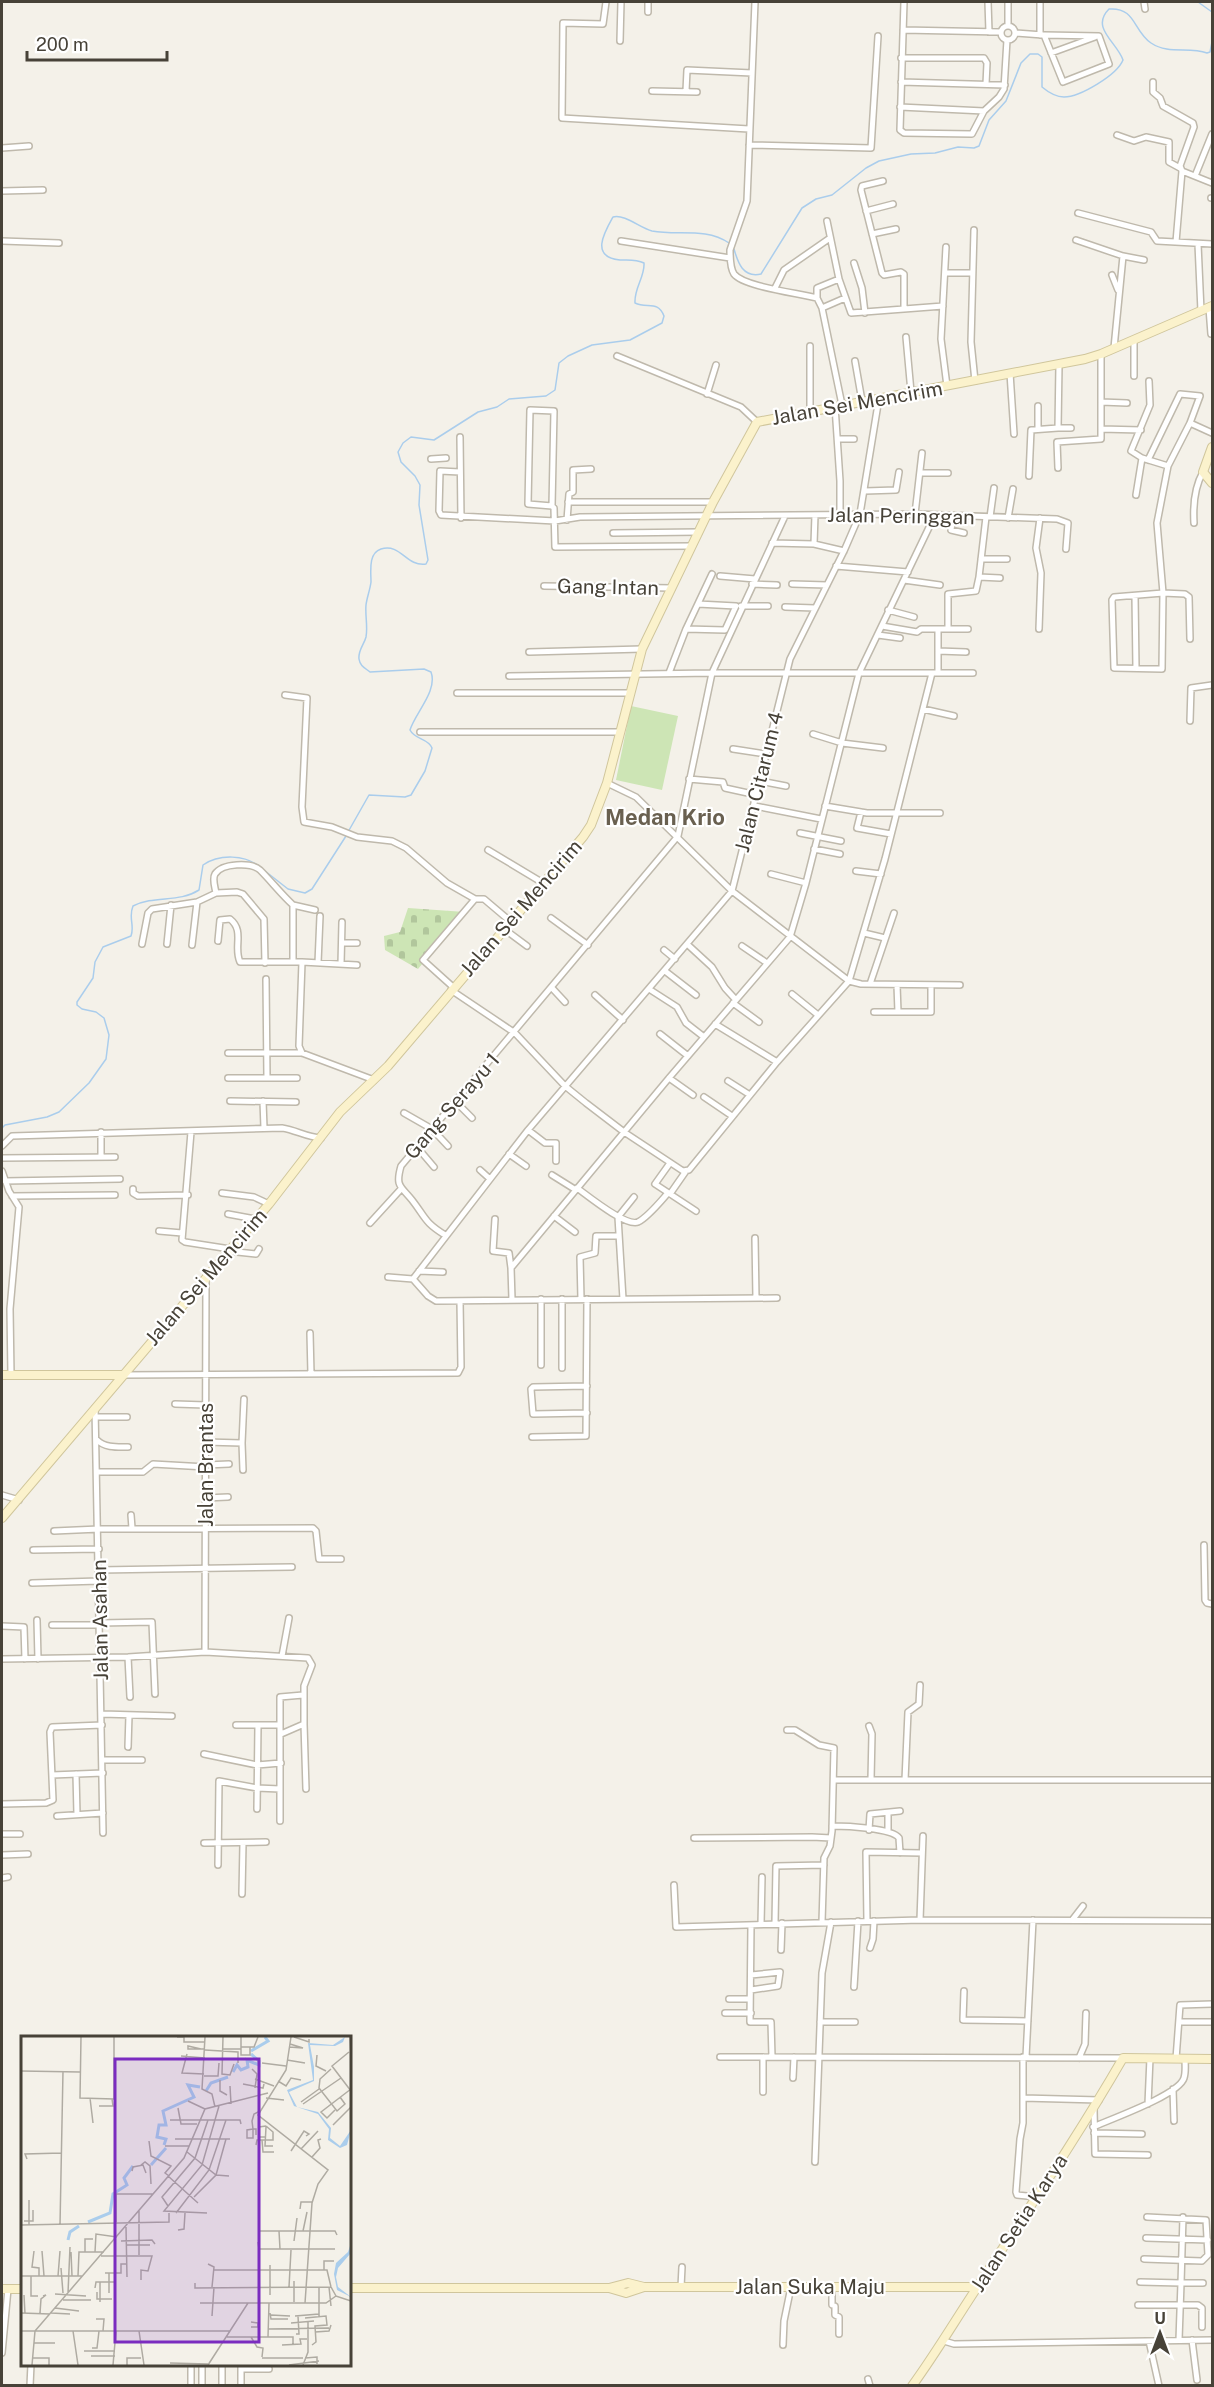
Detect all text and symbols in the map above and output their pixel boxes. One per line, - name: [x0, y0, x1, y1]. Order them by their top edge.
- scale bar: [27, 24, 166, 62]
- text: 200 m: [36, 34, 89, 55]
- street label: Jalan Sei Mencirim: [770, 376, 944, 430]
- street label: Jalan Peringgan: [827, 503, 975, 529]
- street label: Gang Intan: [557, 574, 659, 600]
- street label: Jalan Citarum 4: [730, 709, 788, 855]
- district label: Medan Krio: [605, 804, 725, 830]
- street label: Jalan Sei Mencirim: [455, 835, 587, 981]
- street label: Gang Serayu 1: [399, 1048, 505, 1164]
- street label: Jalan Sei Mencirim: [140, 1204, 272, 1350]
- street label: Jalan Brantas: [194, 1403, 218, 1527]
- street label: Jalan Asahan: [87, 1559, 113, 1681]
- inset map: [21, 2036, 351, 2366]
- street label: Jalan Setia Karya: [966, 2150, 1072, 2296]
- street label: Jalan Suka Maju: [735, 2275, 885, 2299]
- north arrow: [1130, 2303, 1190, 2363]
- text: U: [1154, 2309, 1166, 2328]

